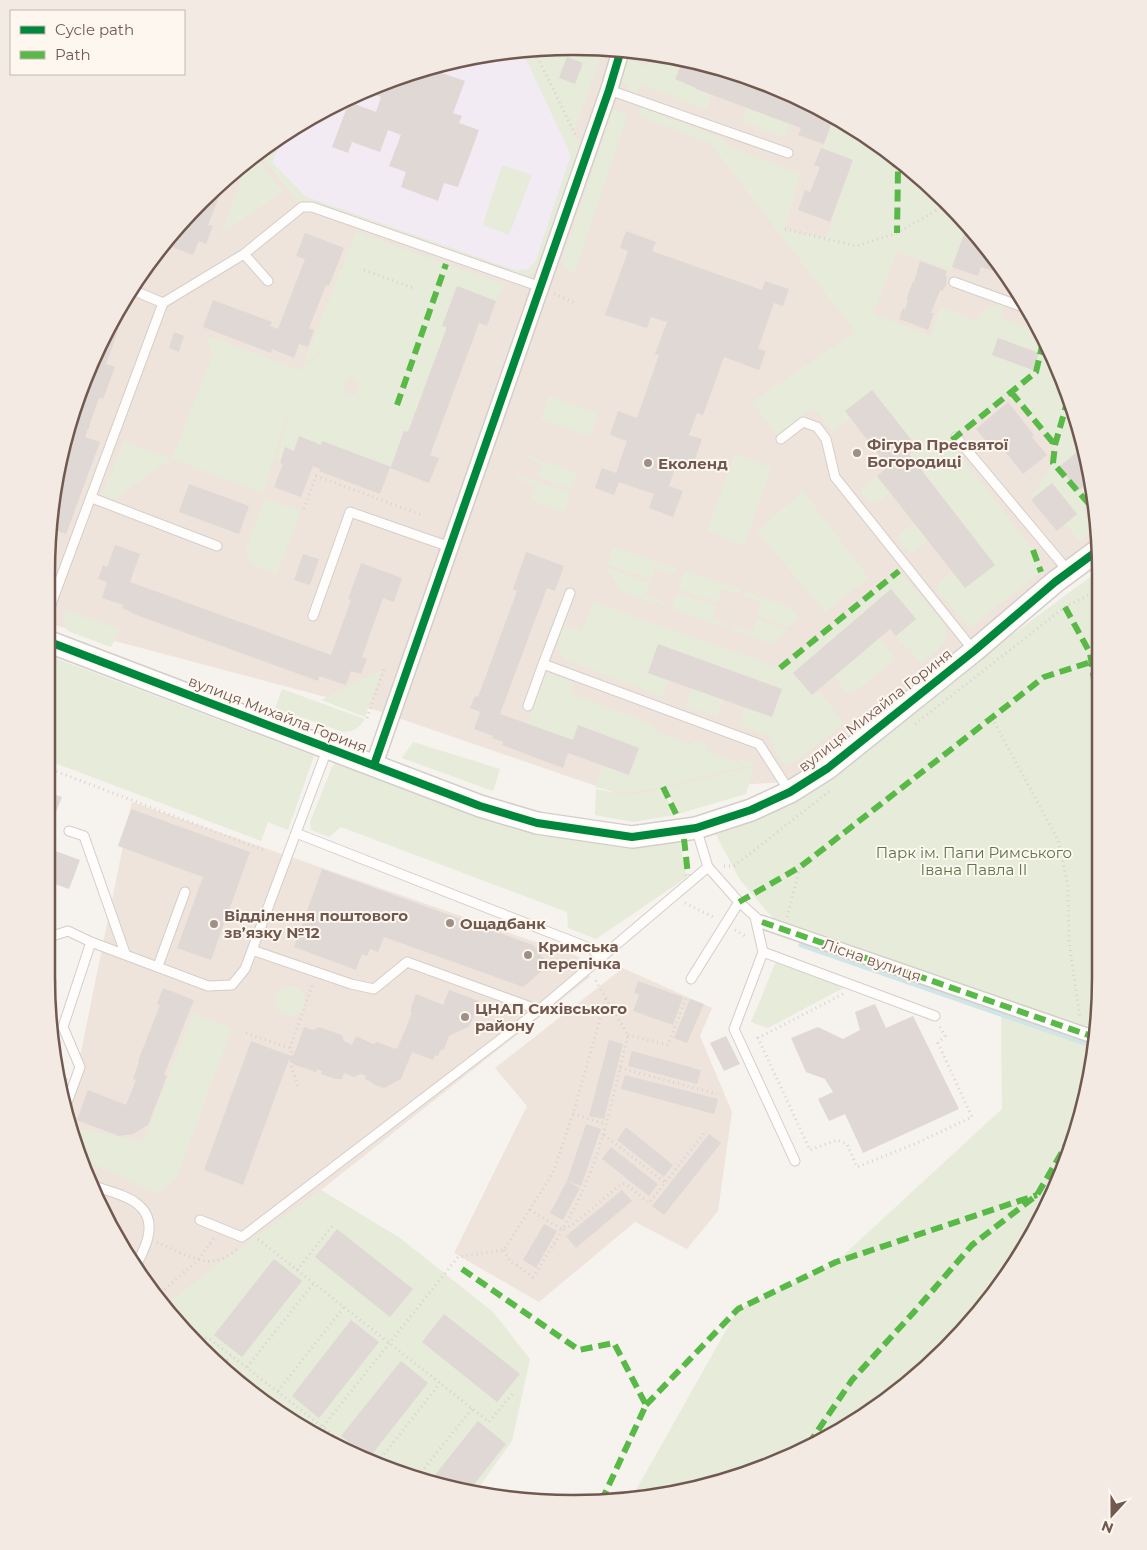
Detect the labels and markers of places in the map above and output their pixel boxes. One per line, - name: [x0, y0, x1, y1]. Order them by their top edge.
- place label: Фігура Пресвятої Богородиці: [867, 435, 1009, 471]
- marker: Фігура Пресвятої Богородиці: [851, 447, 863, 459]
- place label: Еколенд: [658, 454, 728, 473]
- marker: Еколенд: [642, 457, 654, 469]
- place label: Відділення поштового зв’язку №12: [224, 906, 408, 942]
- place label: Ощадбанк: [460, 914, 546, 933]
- marker: Ощадбанк: [444, 917, 456, 929]
- marker: Відділення поштового зв’язку №12: [208, 918, 220, 930]
- place label: Кримська перепічка: [538, 937, 621, 973]
- marker: Кримська перепічка: [522, 949, 534, 961]
- place label: ЦНАП Сихівського району: [475, 999, 627, 1035]
- marker: ЦНАП Сихівського району: [459, 1011, 471, 1023]

